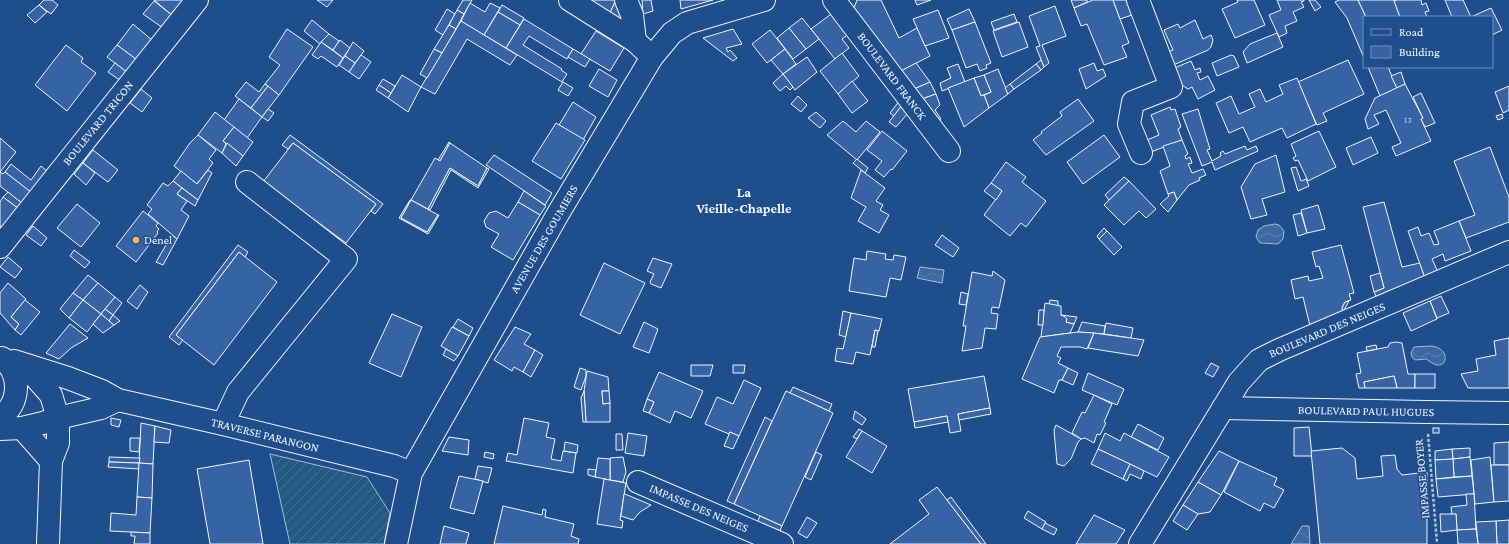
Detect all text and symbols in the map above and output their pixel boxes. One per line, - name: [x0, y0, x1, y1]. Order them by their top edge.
- legend: [1363, 16, 1493, 68]
- text: Road: [1399, 25, 1424, 39]
- street label: BOULEVARD FRANCK: [855, 30, 929, 123]
- text: Building: [1399, 45, 1440, 59]
- street label: BOULEVARD TRICON: [60, 78, 136, 168]
- house number: 13: [1404, 114, 1412, 125]
- street label: AVENUE DES GOUMIERS: [507, 182, 581, 296]
- district label: La Vieille-Chapelle: [695, 184, 792, 216]
- place label: Denel: [144, 233, 172, 247]
- marker: Denel: [131, 235, 141, 245]
- street label: BOULEVARD DES NEIGES: [1267, 299, 1388, 361]
- street label: BOULEVARD PAUL HUGUES: [1298, 403, 1435, 419]
- street label: TRAVERSE PARANGON: [210, 415, 320, 455]
- street label: IMPASSE BOYER: [1412, 438, 1432, 519]
- street label: IMPASSE DES NEIGES: [647, 481, 751, 535]

